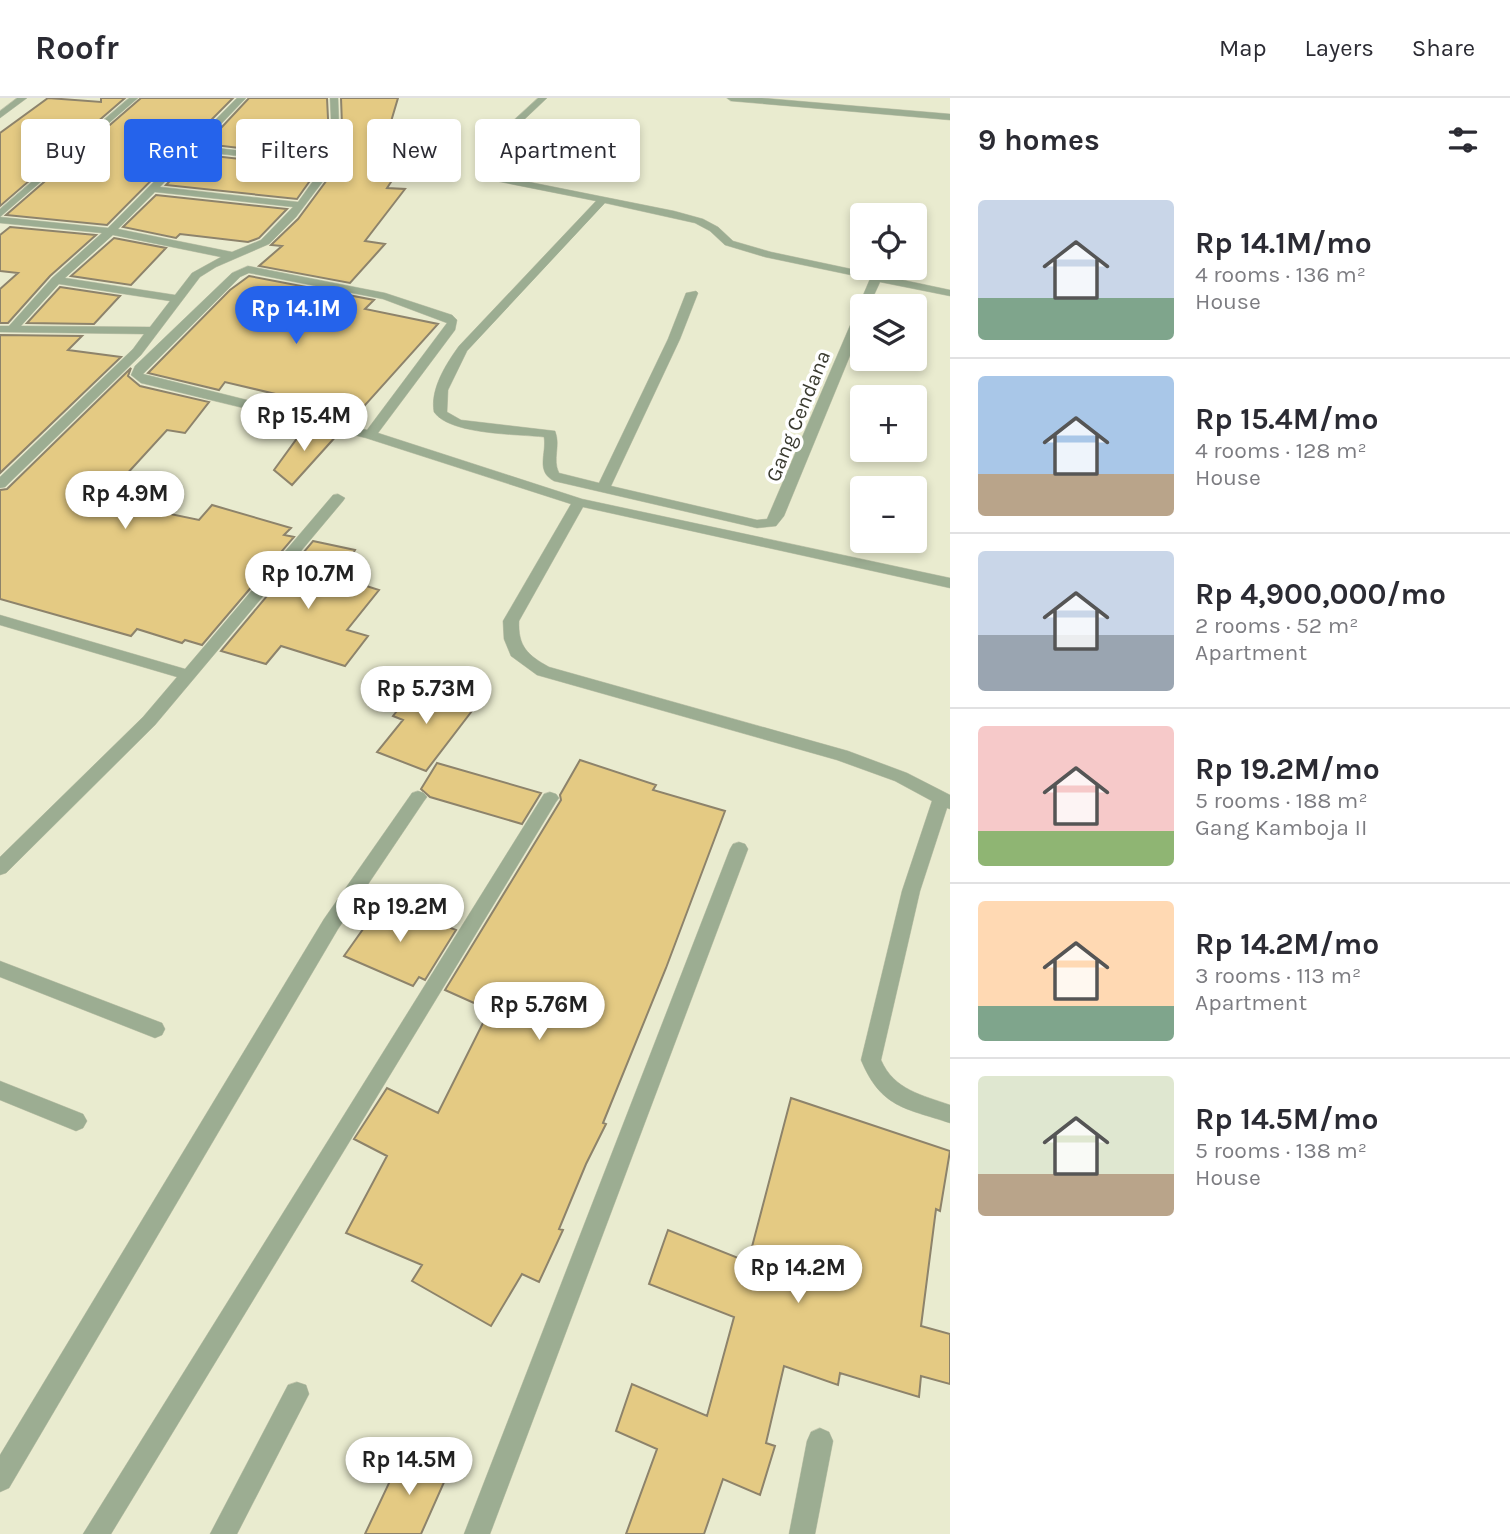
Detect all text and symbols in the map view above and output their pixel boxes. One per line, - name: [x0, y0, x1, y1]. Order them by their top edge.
- text: Roofr: [35, 29, 119, 67]
- text: Map: [1219, 34, 1267, 62]
- text: Layers: [1305, 34, 1374, 62]
- text: Share: [1412, 34, 1475, 62]
- chip: Buy: [21, 119, 110, 182]
- chip: Rent: [124, 119, 222, 182]
- chip: Filters: [236, 119, 353, 182]
- chip: New: [367, 119, 461, 182]
- chip: Apartment: [475, 119, 640, 182]
- icon: filters: [1444, 121, 1482, 159]
- text: 9 homes: [978, 122, 1100, 158]
- map controls: [850, 203, 927, 553]
- button: locate: [850, 203, 927, 280]
- text: Rp 14.1M/mo: [1195, 225, 1372, 261]
- icon: home: [1034, 228, 1118, 312]
- text: 4 rooms · 136 m²: [1195, 261, 1366, 288]
- pin: Rp 14.1M: [224, 286, 368, 346]
- text: House: [1195, 288, 1261, 315]
- button: layers: [850, 294, 927, 371]
- text: Rp 14.1M: [251, 295, 341, 322]
- street label: Gang Cendana: [761, 347, 835, 485]
- button: +: [850, 385, 927, 462]
- pin: Rp 15.4M: [232, 394, 376, 453]
- text: Rp 15.4M/mo: [1195, 401, 1378, 437]
- text: Rp 15.4M: [257, 402, 351, 429]
- icon: home: [1034, 404, 1118, 488]
- text: 4 rooms · 128 m²: [1195, 437, 1367, 464]
- text: House: [1195, 464, 1261, 491]
- pin: Rp 4.9M: [60, 472, 190, 531]
- button: −: [850, 476, 927, 553]
- text: Rp 4.9M: [81, 480, 169, 507]
- pin: Rp 10.7M: [236, 552, 380, 611]
- text: Rp 10.7M: [261, 560, 355, 587]
- text: Rp 4,900,000/mo: [1195, 576, 1446, 612]
- icon: home: [1034, 579, 1118, 663]
- text: 2 rooms · 52 m²: [1195, 612, 1358, 639]
- text: Apartment: [1195, 639, 1307, 666]
- pin: Rp 5.73M: [354, 666, 498, 726]
- text: Rp 5.73M: [377, 675, 475, 702]
- text: Rp 19.2M/mo: [1195, 751, 1380, 787]
- icon: home: [1034, 754, 1118, 838]
- text: 5 rooms · 188 m²: [1195, 787, 1368, 814]
- text: Gang Kamboja II: [1195, 814, 1367, 841]
- pin: Rp 19.2M: [328, 884, 472, 944]
- text: Rp 19.2M: [352, 893, 448, 920]
- text: Rp 14.2M/mo: [1195, 926, 1379, 962]
- icon: home: [1034, 929, 1118, 1013]
- text: 3 rooms · 113 m²: [1195, 962, 1361, 989]
- pin: Rp 5.76M: [467, 982, 611, 1042]
- text: Apartment: [1195, 989, 1307, 1016]
- text: Rp 5.76M: [490, 991, 588, 1018]
- text: Rp 14.5M/mo: [1195, 1101, 1378, 1137]
- icon: home: [1034, 1104, 1118, 1188]
- text: 5 rooms · 138 m²: [1195, 1137, 1367, 1164]
- text: House: [1195, 1164, 1261, 1191]
- pin: Rp 14.2M: [726, 1246, 870, 1305]
- text: Rp 14.2M: [750, 1254, 846, 1281]
- pin: Rp 14.5M: [337, 1438, 481, 1497]
- text: Rp 14.5M: [362, 1446, 456, 1473]

